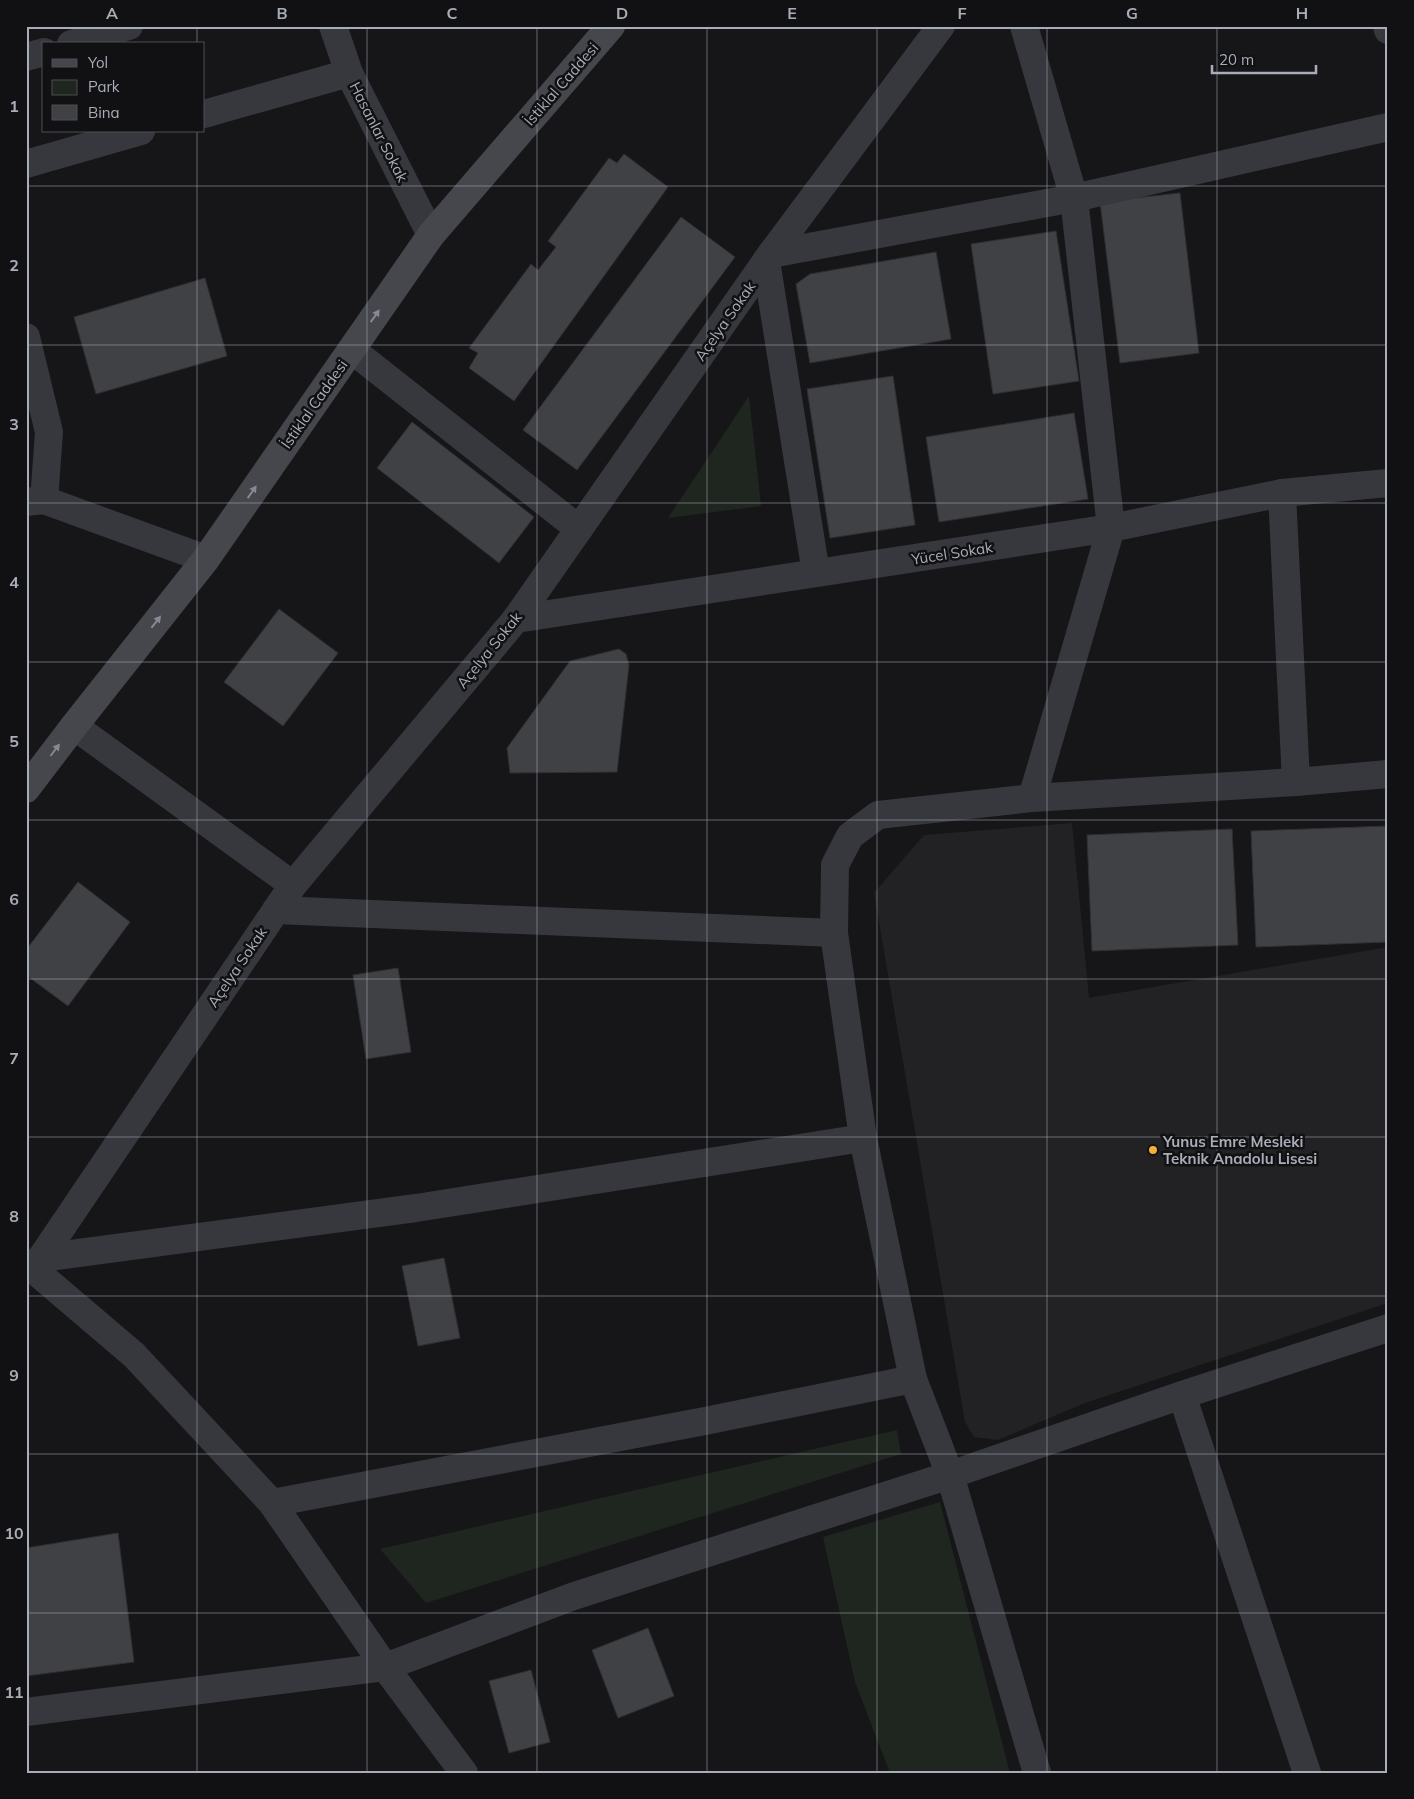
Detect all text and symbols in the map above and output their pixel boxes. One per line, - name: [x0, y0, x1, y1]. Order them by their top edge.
- text: A: [106, 3, 118, 23]
- text: B: [276, 3, 288, 23]
- text: C: [447, 3, 458, 23]
- text: D: [616, 3, 628, 23]
- text: E: [787, 3, 797, 23]
- text: F: [957, 3, 967, 23]
- text: G: [1126, 3, 1138, 23]
- text: H: [1296, 3, 1308, 23]
- street label: İstiklal Caddesi: [520, 39, 602, 129]
- legend: [42, 42, 205, 132]
- scale bar: [1212, 42, 1315, 74]
- text: 20 m: [1219, 50, 1254, 69]
- text: Yol: [87, 53, 108, 72]
- text: Park: [88, 77, 120, 96]
- street label: Hasanlar Sokak: [346, 79, 413, 186]
- text: 1: [9, 96, 19, 116]
- text: Bina: [88, 103, 120, 122]
- text: 2: [9, 255, 19, 275]
- street label: Açelya Sokak: [691, 277, 760, 365]
- one-way arrow: [370, 309, 380, 323]
- street label: İstiklal Caddesi: [276, 356, 352, 452]
- text: 3: [9, 414, 19, 434]
- one-way arrow: [247, 485, 257, 499]
- street label: Yücel Sokak: [909, 537, 994, 569]
- text: 4: [9, 572, 19, 592]
- street label: Açelya Sokak: [452, 608, 526, 692]
- one-way arrow: [150, 616, 161, 629]
- text: 5: [9, 731, 19, 751]
- one-way arrow: [50, 744, 61, 757]
- text: 6: [9, 889, 19, 909]
- street label: Açelya Sokak: [203, 923, 271, 1011]
- text: 7: [9, 1048, 19, 1068]
- place label: Yunus Emre Mesleki Teknik Anadolu Lisesi: [1162, 1132, 1317, 1168]
- marker: Yunus Emre Mesleki Teknik Anadolu Lisesi: [1147, 1144, 1159, 1156]
- text: 8: [9, 1206, 19, 1226]
- text: 9: [9, 1365, 19, 1385]
- text: 10: [4, 1523, 24, 1543]
- text: 11: [4, 1682, 24, 1702]

